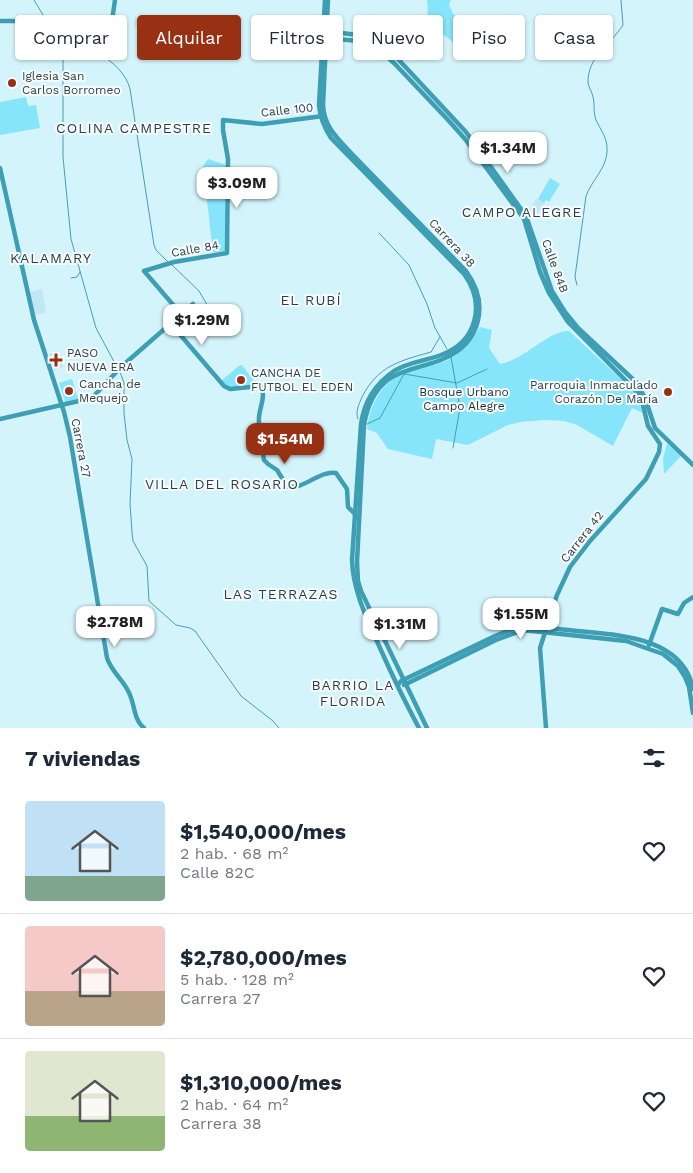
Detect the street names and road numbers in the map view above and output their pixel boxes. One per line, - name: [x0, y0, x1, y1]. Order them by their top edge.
- street label: Calle 100: [260, 100, 314, 120]
- street label: Carrera 38: [426, 216, 478, 270]
- street label: Calle 84B: [539, 237, 571, 295]
- street label: Calle 84: [170, 238, 220, 260]
- street label: Carrera 27: [68, 417, 94, 479]
- street label: Carrera 42: [558, 509, 606, 565]

